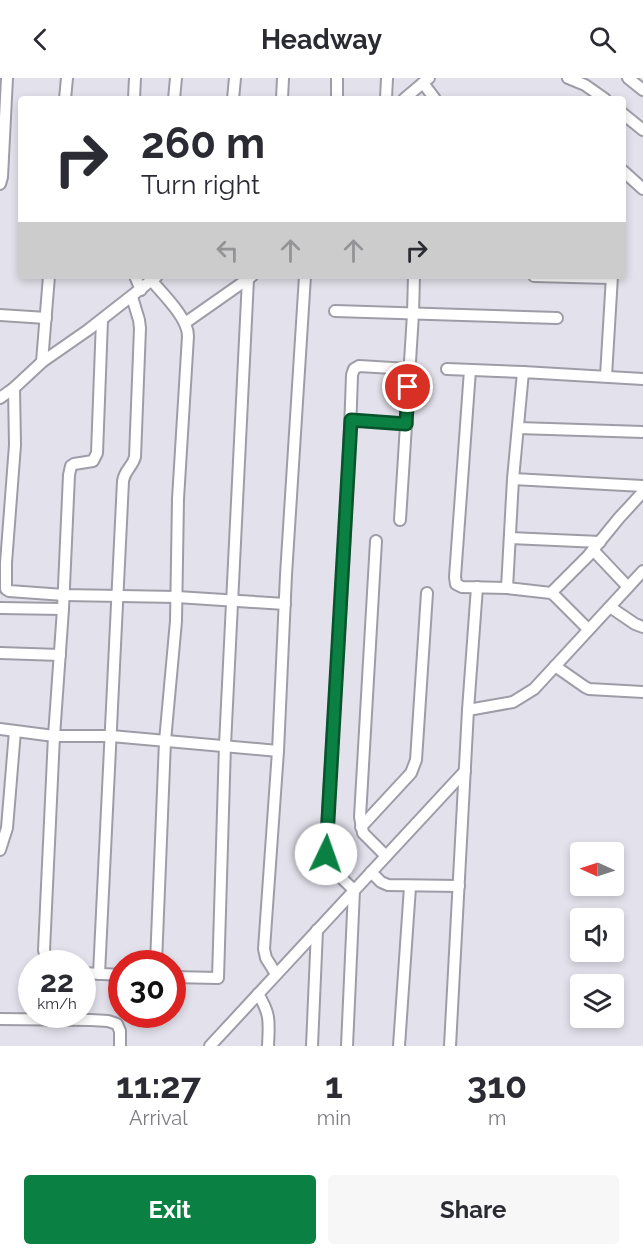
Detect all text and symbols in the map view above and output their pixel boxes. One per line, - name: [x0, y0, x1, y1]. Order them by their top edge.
- icon: back: [24, 23, 57, 56]
- icon: search: [586, 23, 619, 56]
- text: Headway: [261, 24, 382, 55]
- text: 260 m: [141, 119, 265, 168]
- icon: right: [42, 120, 120, 198]
- text: Turn right: [141, 169, 260, 200]
- icon: left: [211, 234, 244, 267]
- icon: ahead: [274, 234, 307, 267]
- icon: ahead: [337, 234, 370, 267]
- icon: right: [400, 234, 433, 267]
- pin: [382, 361, 433, 412]
- icon: arrive: [391, 370, 424, 403]
- position arrow: [294, 822, 358, 886]
- north arrow: [570, 842, 624, 896]
- map controls: [570, 842, 624, 1028]
- button: sound: [570, 908, 624, 962]
- speed limit sign: 30: [108, 950, 186, 1028]
- text: 22: [40, 964, 74, 999]
- button: layers: [570, 974, 624, 1028]
- text: km/h: [37, 995, 77, 1013]
- text: 11:27: [116, 1064, 201, 1106]
- text: 1: [325, 1064, 343, 1106]
- text: 310: [467, 1064, 527, 1106]
- text: Arrival: [129, 1106, 188, 1130]
- text: min: [317, 1106, 351, 1130]
- text: m: [488, 1106, 506, 1130]
- button: Exit: [24, 1175, 316, 1244]
- button: Share: [328, 1175, 619, 1244]

